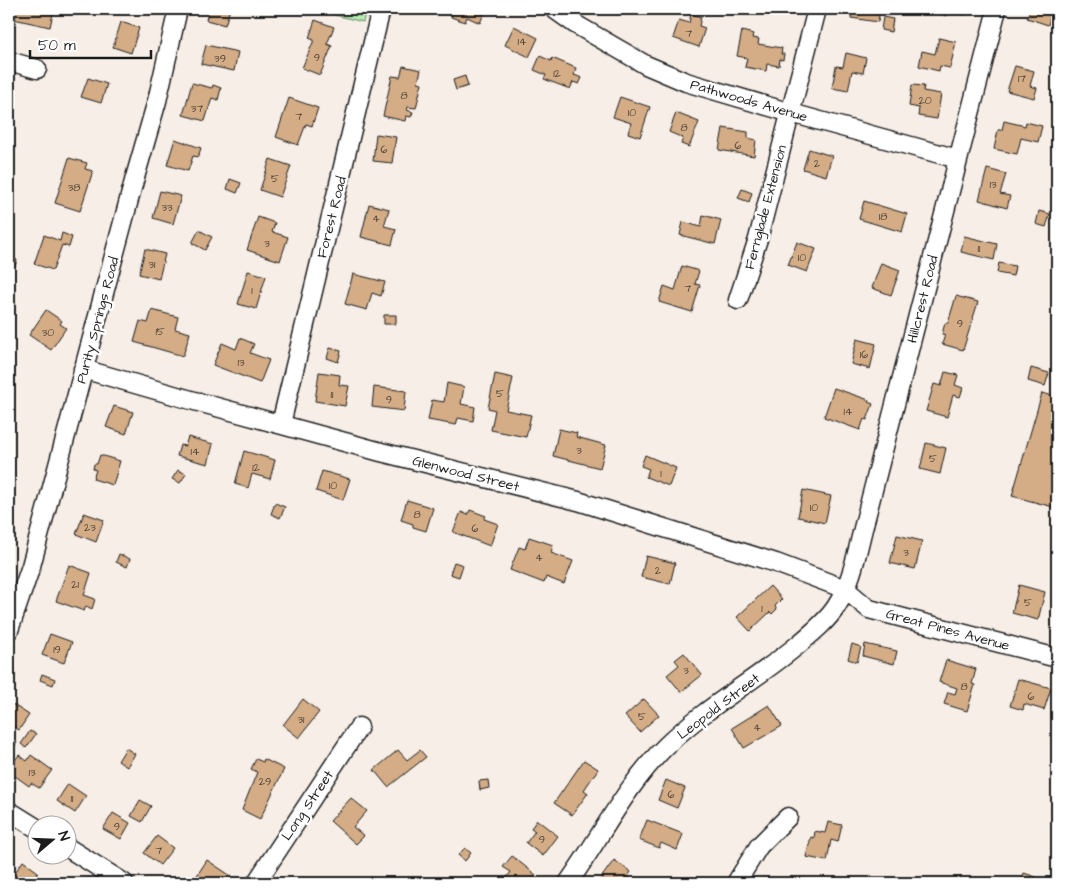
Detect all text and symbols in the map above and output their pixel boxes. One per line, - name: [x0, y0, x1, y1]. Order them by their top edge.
- house number: 7: [686, 26, 693, 41]
- scale bar: [30, 28, 151, 60]
- house number: 14: [518, 34, 527, 49]
- text: 50 m: [38, 35, 76, 56]
- house number: 9: [314, 50, 320, 65]
- house number: 39: [214, 51, 226, 66]
- house number: 12: [553, 66, 562, 81]
- house number: 17: [1018, 71, 1026, 86]
- street label: Pathwoods Avenue: [688, 75, 810, 127]
- house number: 8: [400, 88, 408, 103]
- house number: 20: [918, 93, 932, 108]
- house number: 37: [191, 101, 203, 116]
- house number: 10: [628, 105, 636, 120]
- house number: 7: [296, 109, 303, 124]
- house number: 8: [680, 120, 688, 135]
- house number: 6: [735, 138, 742, 153]
- house number: 6: [381, 142, 388, 157]
- street label: Fernglade Extension: [740, 143, 792, 272]
- house number: 2: [814, 156, 821, 171]
- house number: 5: [271, 171, 279, 186]
- street label: Forest Road: [312, 174, 352, 260]
- house number: 13: [989, 177, 997, 192]
- house number: 38: [68, 180, 80, 195]
- house number: 33: [161, 200, 173, 215]
- house number: 18: [879, 209, 887, 224]
- house number: 4: [372, 211, 380, 226]
- house number: 3: [264, 236, 270, 251]
- house number: 11: [978, 241, 981, 256]
- house number: 10: [798, 250, 806, 265]
- street label: Hillcrest Road: [902, 253, 944, 345]
- street label: Purity Springs Road: [71, 255, 125, 386]
- house number: 31: [148, 257, 156, 272]
- house number: 7: [685, 281, 692, 296]
- house number: 1: [251, 283, 253, 298]
- house number: 9: [957, 316, 963, 331]
- house number: 15: [155, 324, 165, 339]
- house number: 30: [42, 325, 54, 340]
- house number: 16: [860, 347, 868, 362]
- house number: 13: [237, 355, 245, 370]
- house number: 5: [496, 386, 504, 401]
- house number: 11: [331, 387, 334, 402]
- house number: 9: [386, 392, 392, 407]
- house number: 14: [844, 404, 853, 419]
- house number: 3: [576, 443, 582, 458]
- house number: 14: [191, 444, 200, 459]
- street label: Glenwood Street: [410, 451, 522, 497]
- house number: 5: [929, 451, 937, 466]
- house number: 12: [252, 460, 261, 475]
- house number: 1: [660, 466, 662, 481]
- house number: 10: [329, 478, 337, 493]
- house number: 10: [810, 500, 818, 515]
- house number: 8: [413, 507, 421, 522]
- house number: 23: [84, 520, 96, 535]
- house number: 6: [472, 521, 479, 536]
- house number: 3: [903, 545, 909, 560]
- house number: 4: [535, 550, 543, 565]
- house number: 2: [655, 563, 662, 578]
- house number: 21: [71, 577, 79, 592]
- house number: 5: [1024, 595, 1032, 610]
- house number: 1: [761, 601, 763, 616]
- street label: Great Pines Avenue: [884, 604, 1012, 656]
- house number: 19: [53, 642, 61, 657]
- house number: 3: [683, 663, 689, 678]
- street label: Leopold Street: [673, 669, 764, 745]
- house number: 8: [960, 679, 968, 694]
- house number: 6: [1028, 689, 1035, 704]
- house number: 5: [638, 709, 646, 724]
- house number: 31: [297, 712, 305, 727]
- house number: 4: [753, 720, 761, 735]
- house number: 13: [28, 765, 36, 780]
- street label: Long Street: [277, 766, 339, 845]
- house number: 29: [259, 774, 271, 789]
- house number: 6: [668, 787, 675, 802]
- house number: 11: [71, 791, 74, 806]
- north arrow: [28, 814, 78, 864]
- house number: 9: [114, 819, 120, 834]
- text: N: [52, 829, 74, 844]
- house number: 9: [539, 832, 545, 847]
- house number: 7: [156, 843, 163, 858]

